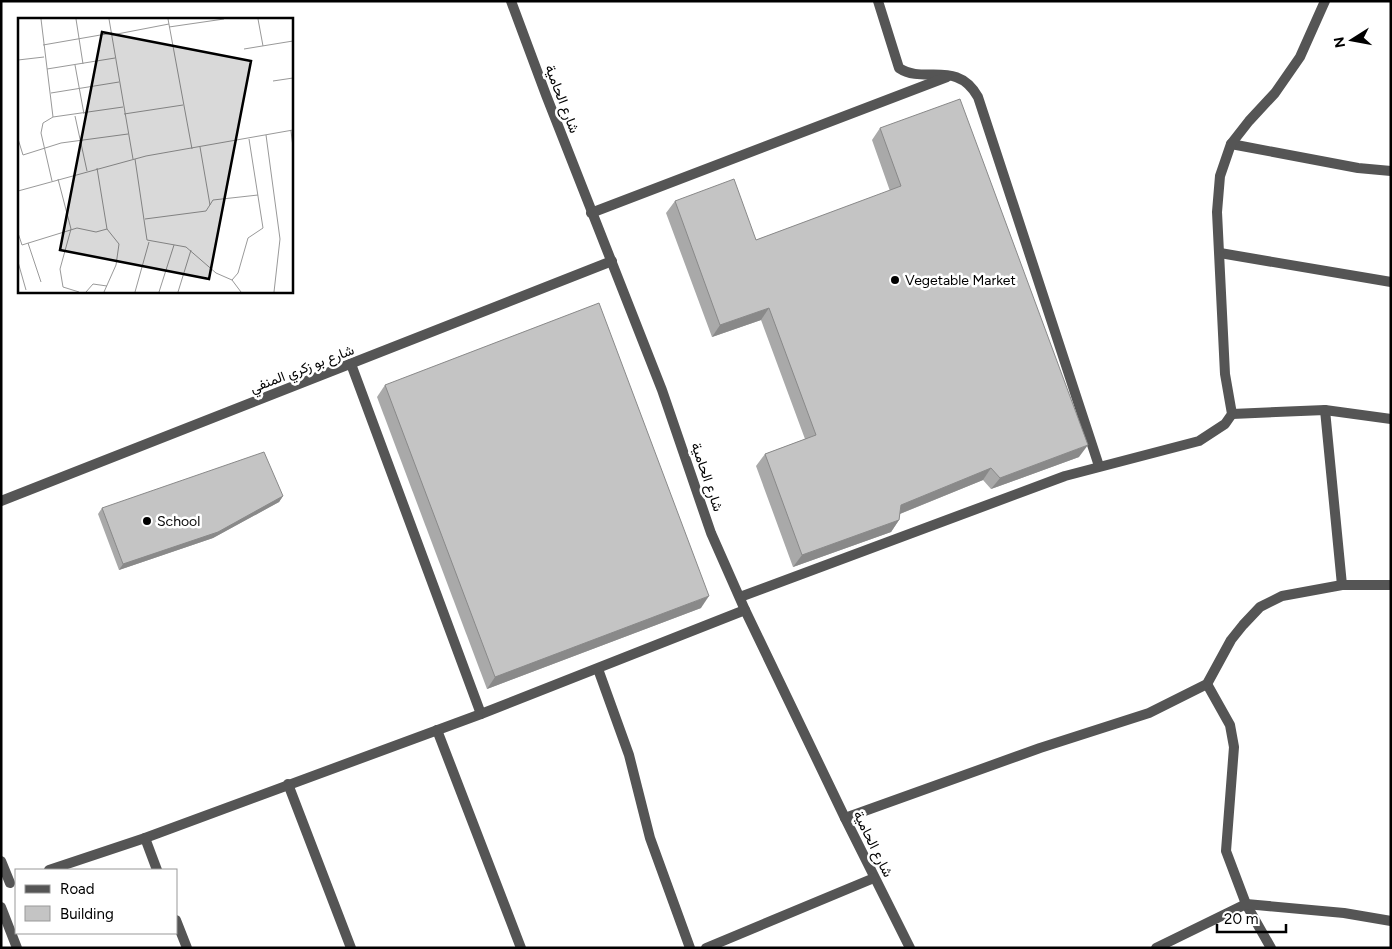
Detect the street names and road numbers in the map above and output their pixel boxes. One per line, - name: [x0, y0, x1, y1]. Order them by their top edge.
- street label: شارع الحامية: [539, 62, 583, 136]
- street label: شارع بو زكري المنفي: [248, 341, 357, 399]
- street label: شارع الحامية: [685, 440, 727, 514]
- street label: شارع الحامية: [848, 808, 896, 881]

